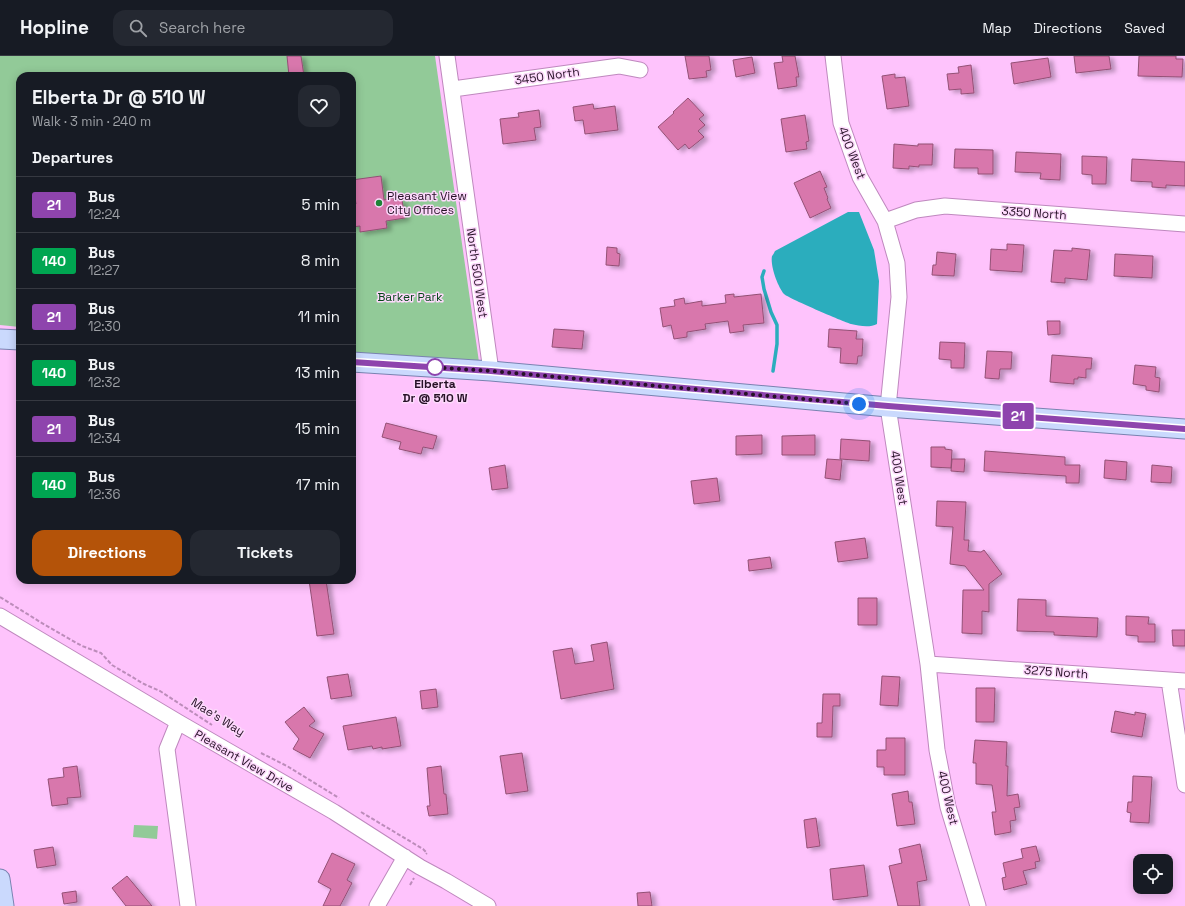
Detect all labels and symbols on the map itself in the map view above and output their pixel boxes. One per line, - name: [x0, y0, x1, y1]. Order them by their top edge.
- street label: 3450 North: [513, 64, 581, 88]
- street label: 400 West: [835, 124, 869, 182]
- place label: Pleasant View City Offices: [387, 188, 467, 218]
- marker: Pleasant View City Offices: [374, 198, 384, 208]
- street label: 3350 North: [1001, 203, 1067, 223]
- street label: North 500 West: [463, 227, 491, 319]
- park label: Barker Park: [377, 289, 443, 305]
- marker: Elberta Dr @ 510 W: [426, 358, 444, 376]
- place label: Elberta Dr @ 510 W: [403, 376, 468, 406]
- your location: [849, 394, 869, 414]
- line badge: 21: [1000, 403, 1036, 429]
- street label: 400 West: [887, 450, 911, 506]
- street label: 3275 North: [1023, 662, 1089, 682]
- street label: Mae's Way: [188, 694, 248, 740]
- street label: Pleasant View Drive: [192, 726, 296, 796]
- street label: 400 West: [934, 769, 962, 827]

